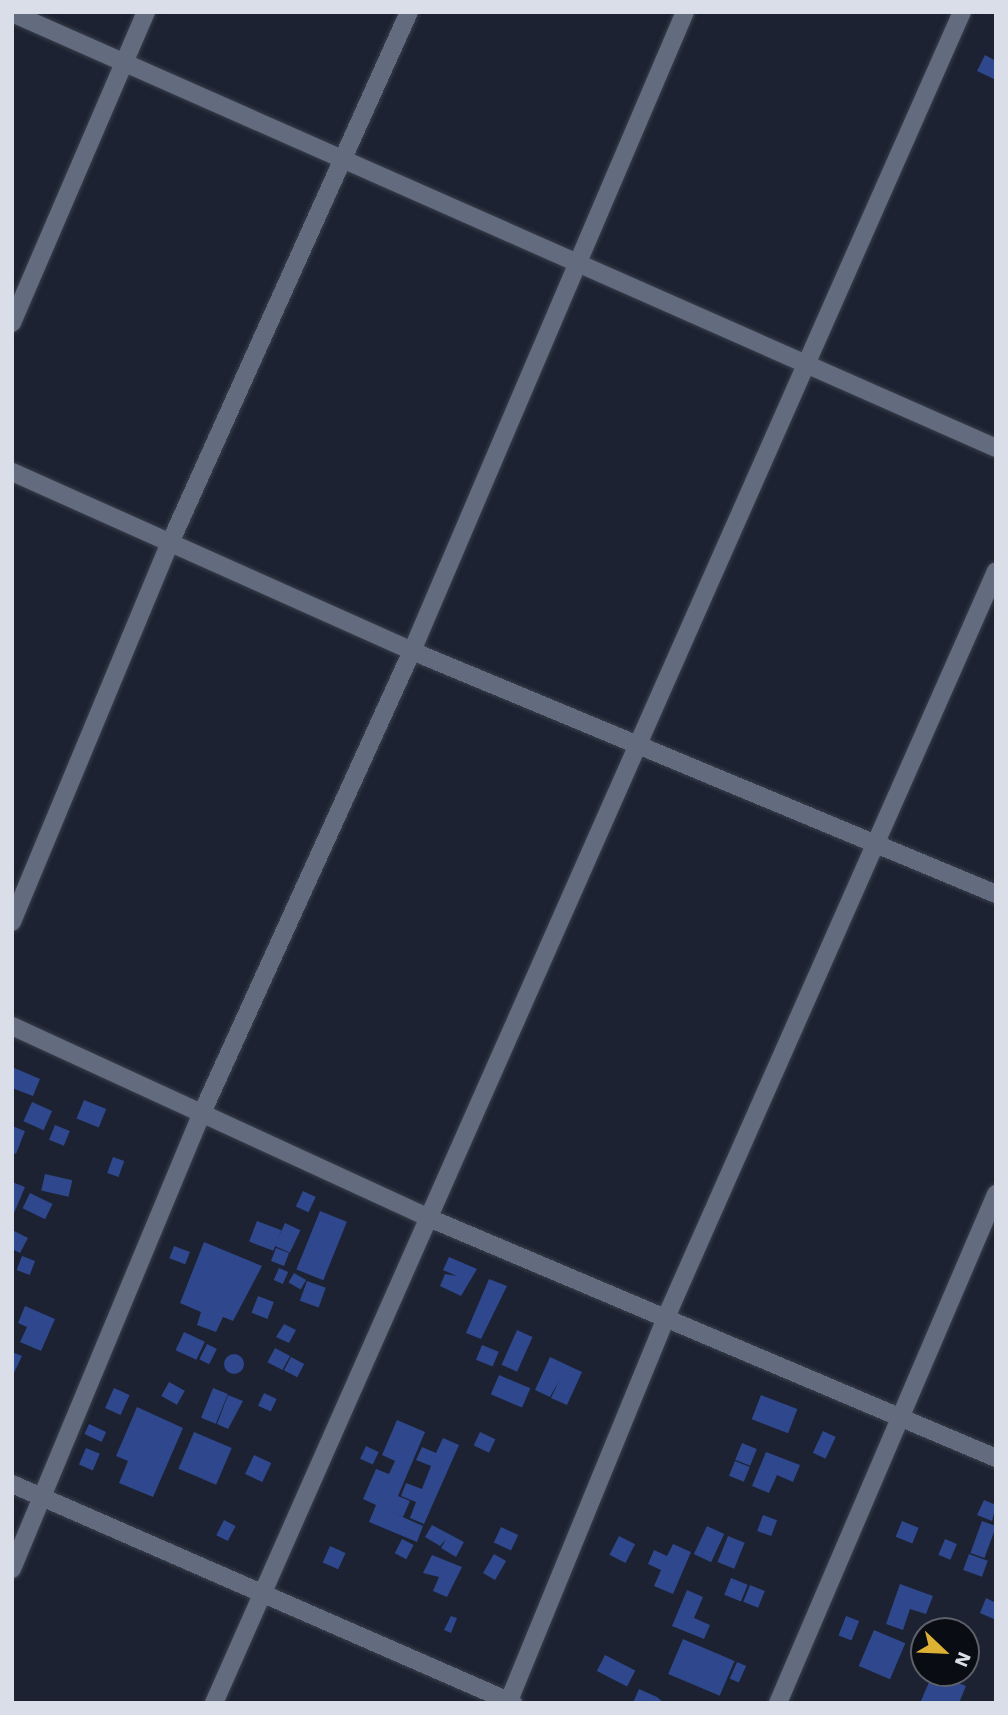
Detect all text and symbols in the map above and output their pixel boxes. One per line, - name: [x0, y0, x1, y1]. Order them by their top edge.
- north arrow: [910, 1617, 980, 1687]
- text: N: [950, 1649, 976, 1671]

